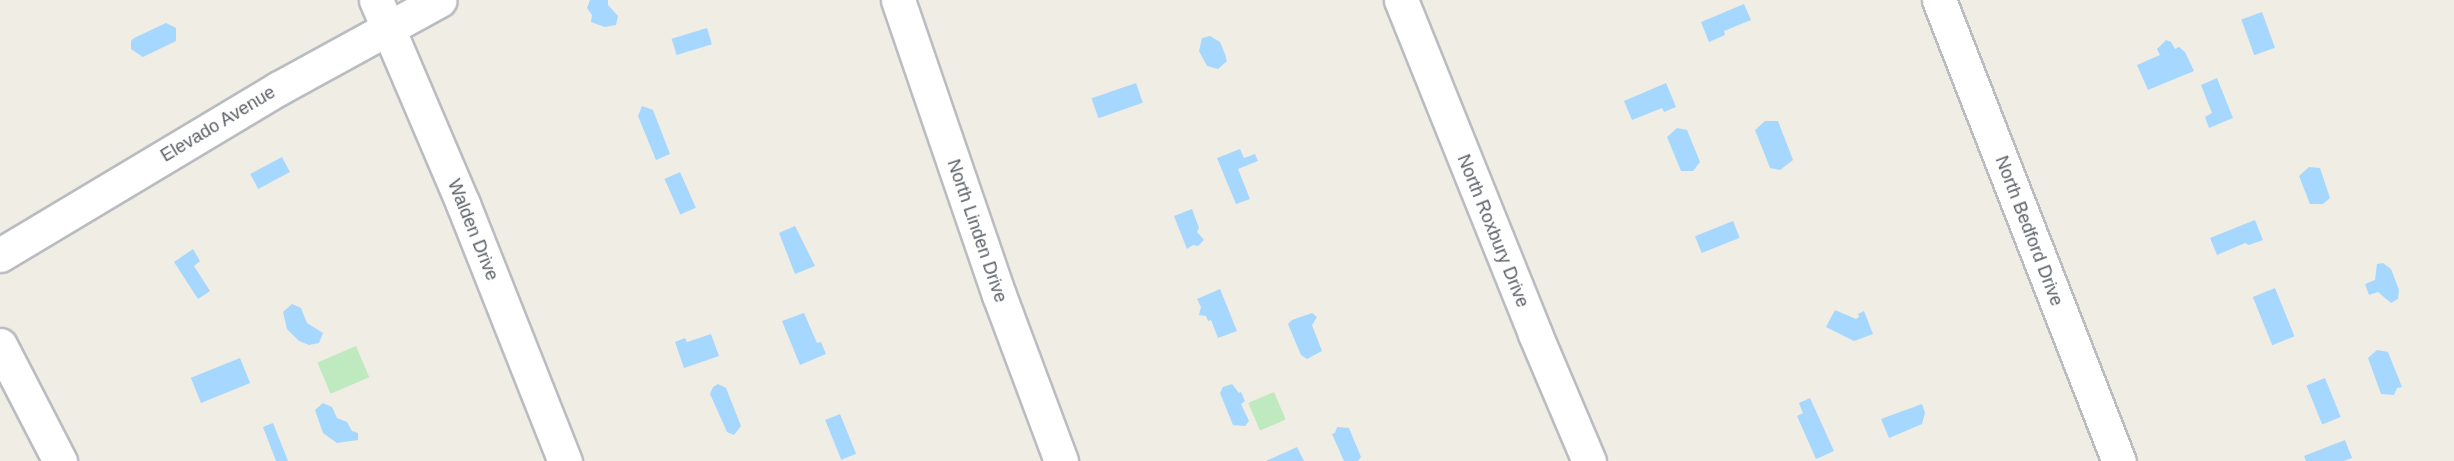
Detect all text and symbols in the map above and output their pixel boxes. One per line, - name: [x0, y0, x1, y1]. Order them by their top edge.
- street label: Elevado Avenue: [156, 81, 280, 167]
- street label: North Roxbury Drive: [1452, 151, 1534, 311]
- street label: North Bedford Drive: [1990, 153, 2068, 309]
- street label: North Linden Drive: [942, 157, 1012, 305]
- street label: Walden Drive: [443, 176, 503, 284]

